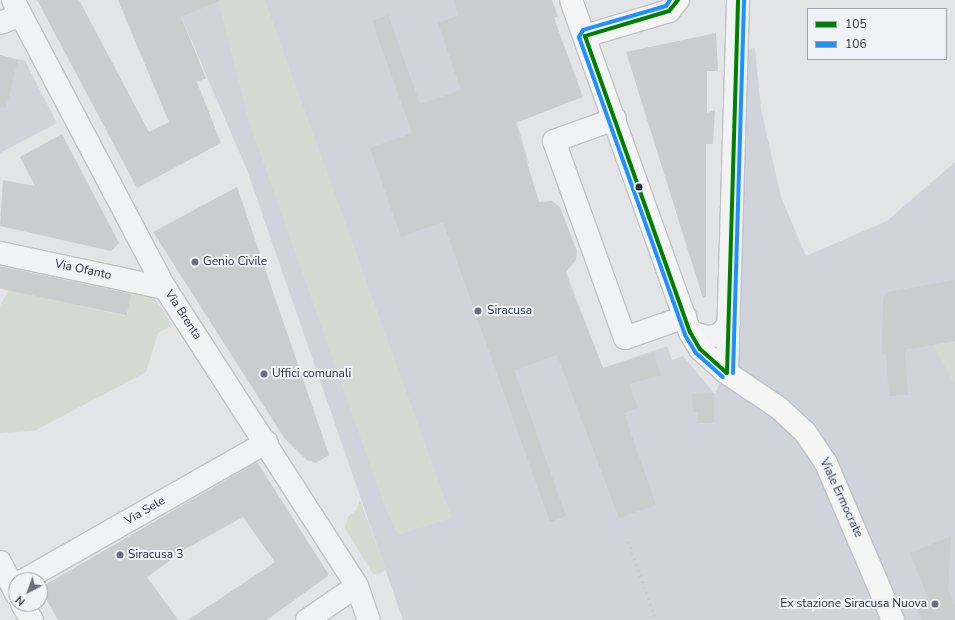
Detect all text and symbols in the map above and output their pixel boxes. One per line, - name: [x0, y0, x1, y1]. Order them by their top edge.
- legend: [807, 8, 947, 60]
- text: 105: [845, 16, 867, 32]
- text: 106: [845, 36, 867, 52]
- unlabelled marker: [634, 182, 644, 192]
- place label: Genio Civile: [203, 255, 267, 269]
- street label: Via Ofanto: [53, 257, 113, 283]
- marker: Genio Civile: [190, 257, 200, 267]
- street label: Via Brenta: [162, 287, 204, 343]
- place label: Siracusa: [487, 304, 532, 318]
- marker: Siracusa: [472, 305, 484, 317]
- place label: Uffici comunali: [272, 367, 351, 381]
- marker: Uffici comunali: [259, 369, 269, 379]
- street label: Viale Ermocrate: [816, 456, 866, 540]
- street label: Via Sele: [122, 494, 168, 528]
- place label: Siracusa 3: [128, 548, 183, 562]
- marker: Siracusa 3: [115, 550, 125, 560]
- north arrow: [8, 572, 48, 612]
- text: N: [12, 592, 28, 609]
- place label: Ex stazione Siracusa Nuova: [780, 597, 927, 611]
- marker: Ex stazione Siracusa Nuova: [930, 599, 940, 609]

